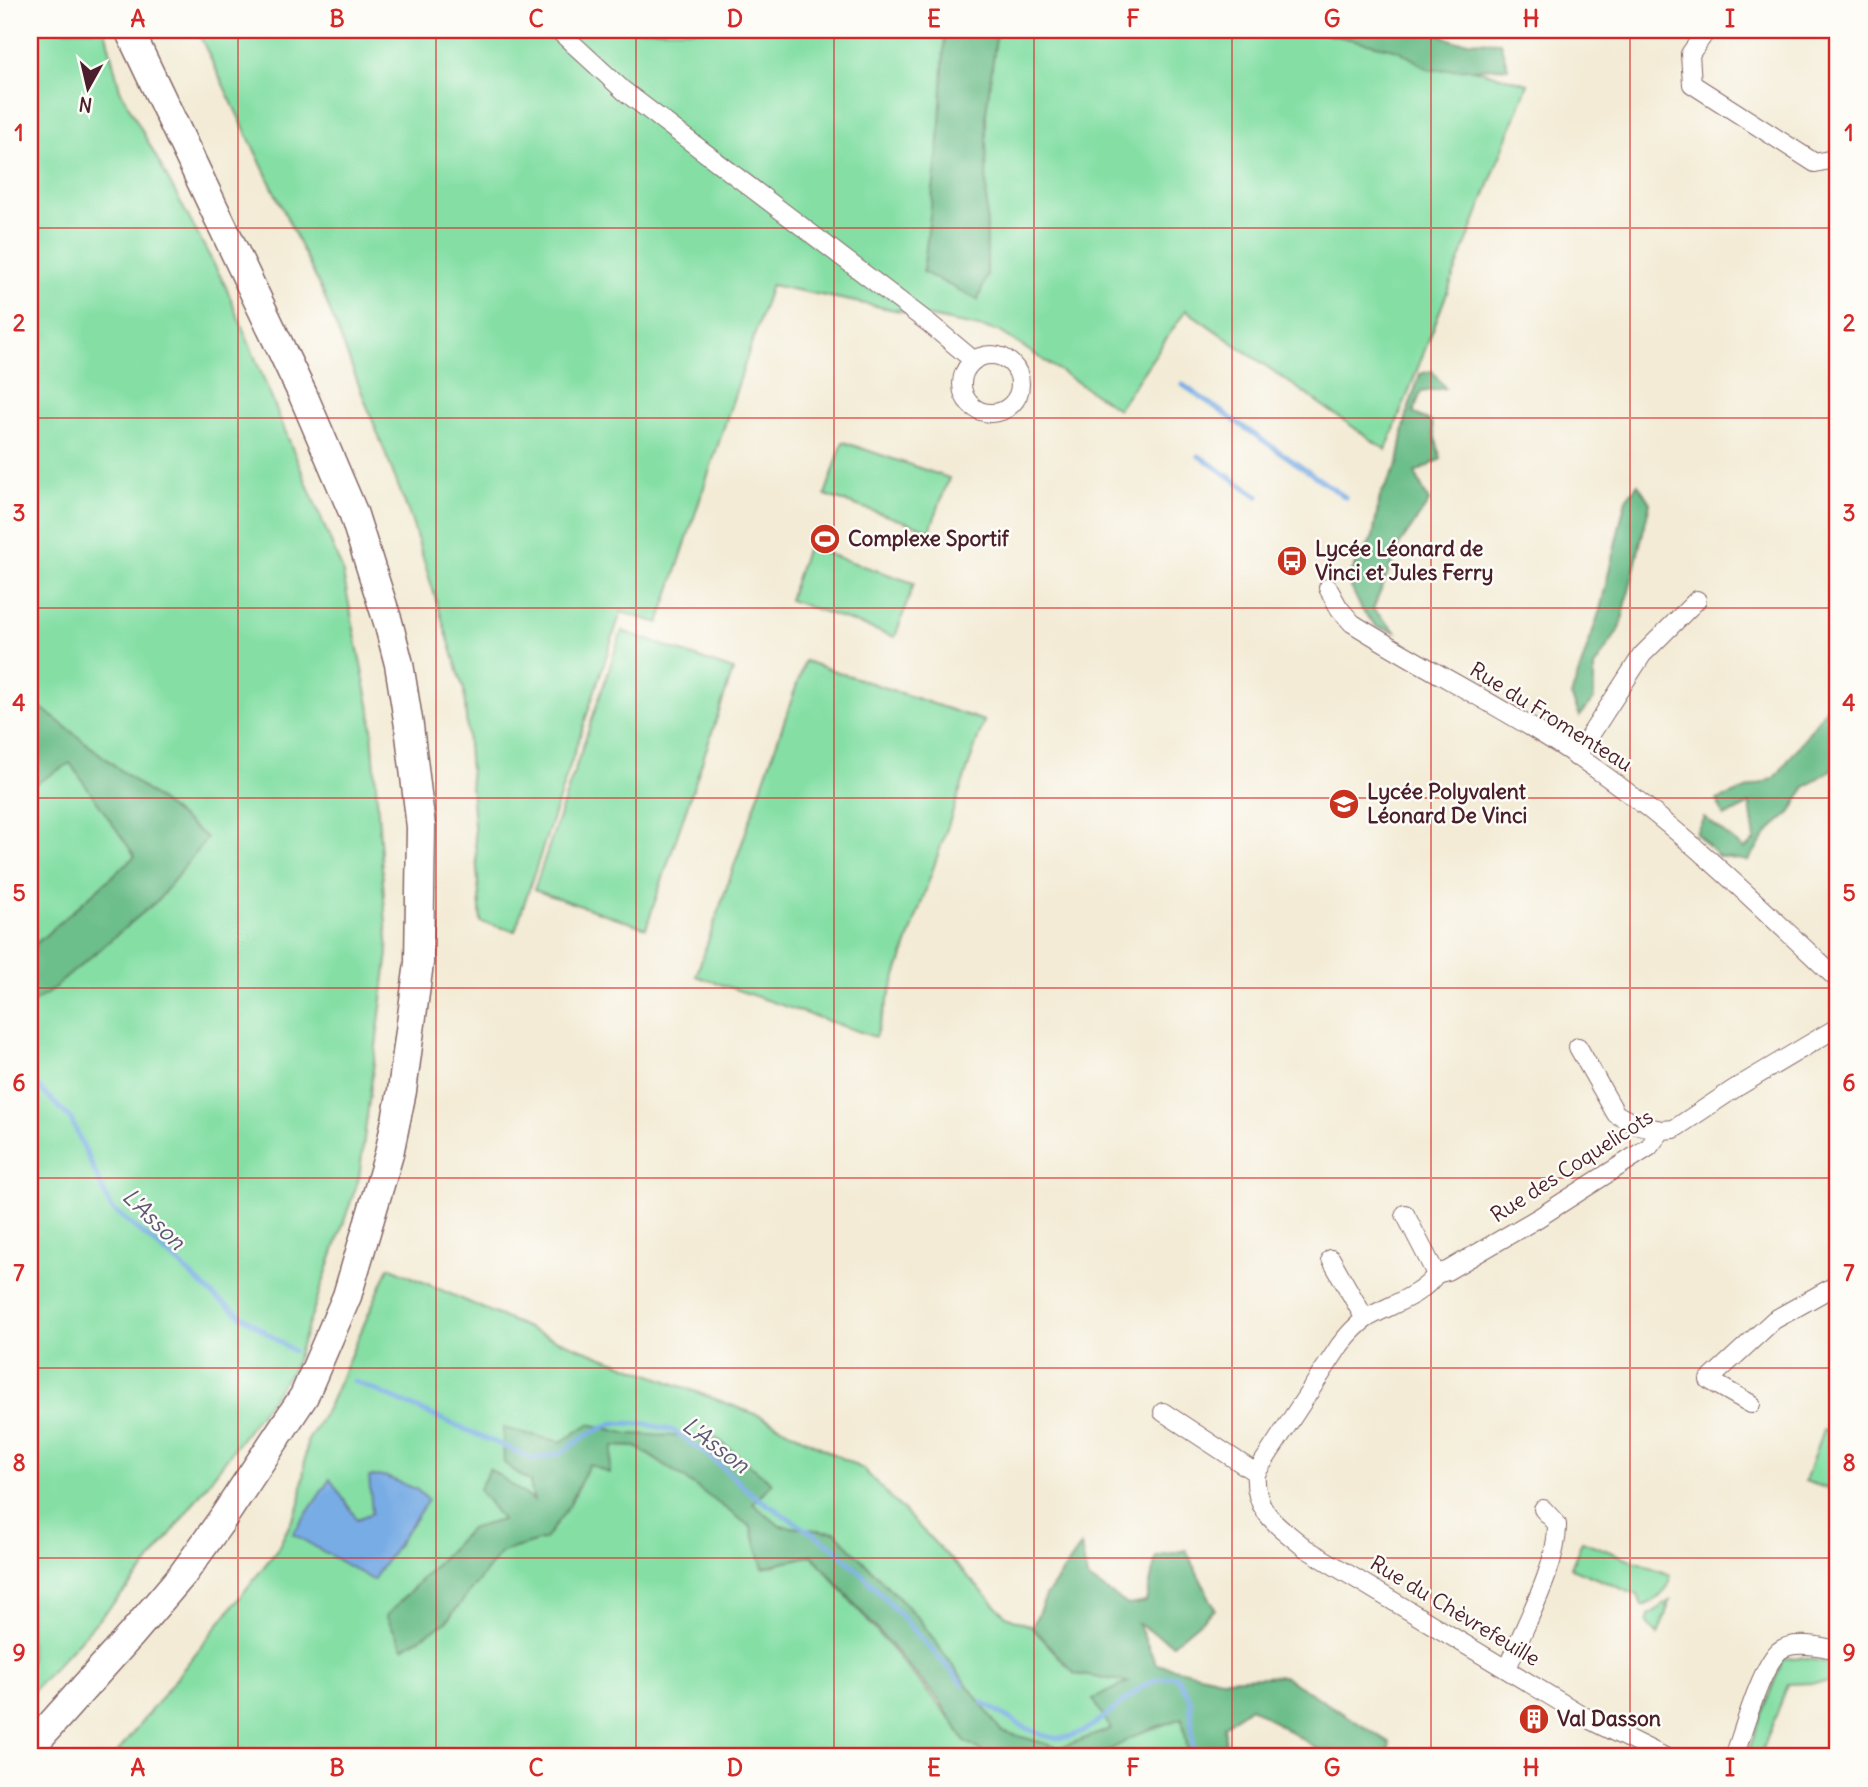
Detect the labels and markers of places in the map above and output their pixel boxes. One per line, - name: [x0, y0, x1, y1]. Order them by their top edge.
- sports icon: Complexe Sportif: [808, 522, 842, 556]
- place label: Complexe Sportif: [848, 525, 1010, 552]
- place label: Lycée Léonard de Vinci et Jules Ferry: [1315, 535, 1493, 586]
- bus stop icon: Lycée Léonard de Vinci et Jules Ferry: [1275, 544, 1309, 578]
- place label: Lycée Polyvalent Léonard De Vinci: [1367, 778, 1527, 829]
- school or university icon: Lycée Polyvalent Léonard De Vinci: [1327, 787, 1361, 821]
- building icon: Val Dasson: [1517, 1702, 1551, 1736]
- place label: Val Dasson: [1557, 1705, 1661, 1732]

